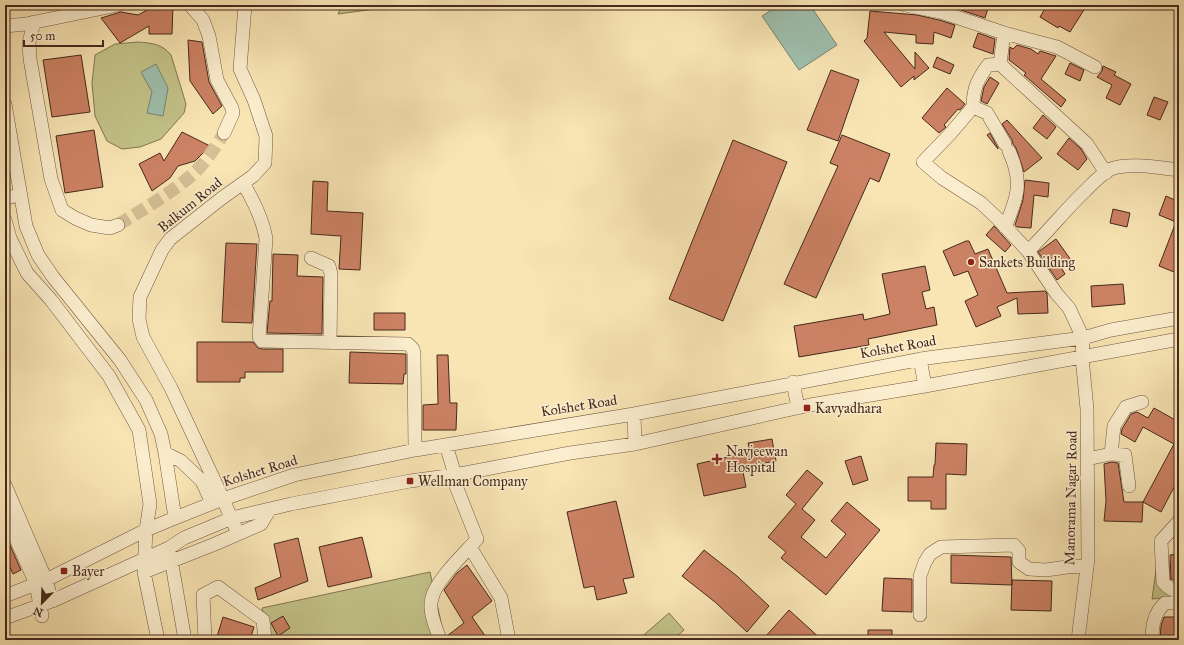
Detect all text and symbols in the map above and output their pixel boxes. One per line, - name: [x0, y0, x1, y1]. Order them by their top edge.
- scale bar: [24, 22, 103, 48]
- text: 50 m: [30, 29, 55, 43]
- street label: Balkum Road: [155, 174, 225, 236]
- place label: Sankets Building: [979, 254, 1076, 271]
- marker: Sankets Building: [966, 257, 976, 267]
- street label: Kolshet Road: [859, 332, 937, 362]
- street label: Kolshet Road: [540, 392, 618, 420]
- place label: Kavyadhara: [815, 400, 882, 417]
- marker: Kavyadhara: [802, 403, 812, 413]
- street label: Manorama Nagar Road: [1061, 430, 1081, 566]
- place label: Navjeewan Hospital: [726, 443, 788, 476]
- street label: Kolshet Road: [221, 452, 299, 490]
- marker: Navjeewan Hospital: [711, 453, 723, 465]
- place label: Wellman Company: [418, 473, 528, 490]
- marker: Wellman Company: [405, 476, 415, 486]
- place label: Bayer: [72, 563, 105, 580]
- marker: Bayer: [59, 566, 69, 576]
- north arrow: [22, 583, 62, 623]
- text: N: [31, 604, 45, 620]

